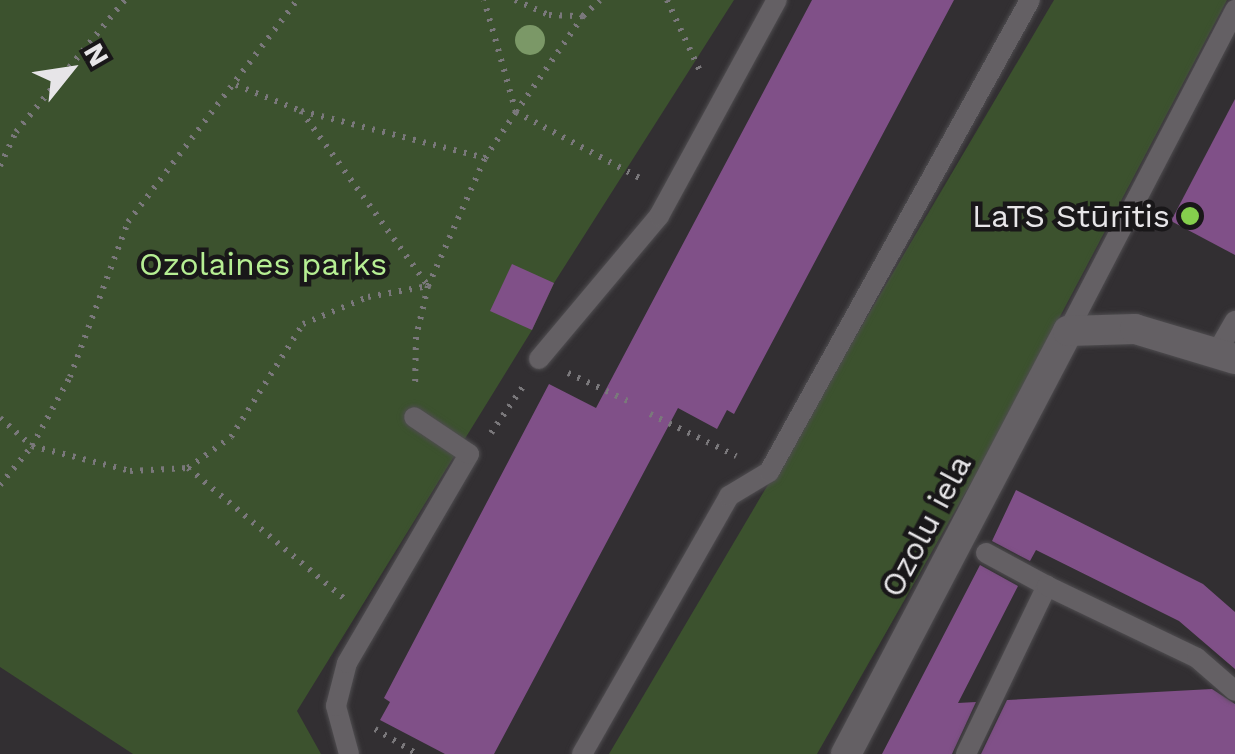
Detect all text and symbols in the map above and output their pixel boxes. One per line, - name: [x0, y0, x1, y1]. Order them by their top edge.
- north arrow: [20, 20, 120, 120]
- text: N: [77, 38, 116, 72]
- place label: LaTS Stūrītis: [972, 197, 1170, 235]
- marker: LaTS Stūrītis: [1179, 205, 1201, 227]
- park label: Ozolaines parks: [139, 245, 387, 283]
- street label: Ozolu iela: [873, 449, 979, 603]

